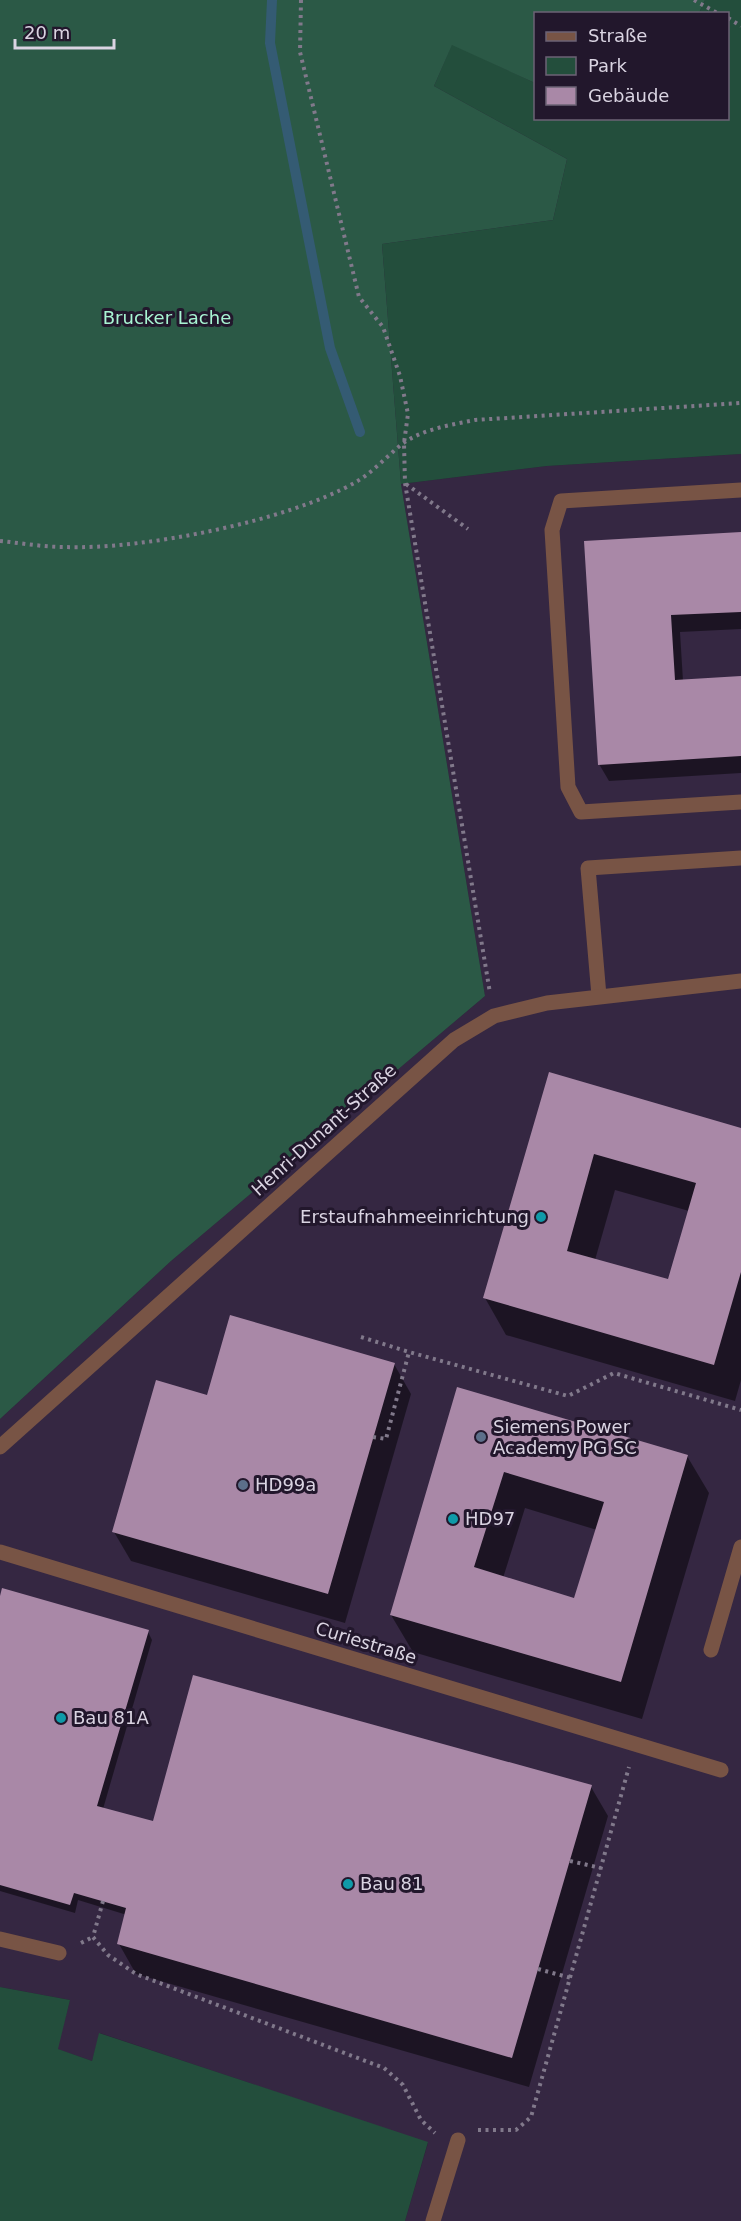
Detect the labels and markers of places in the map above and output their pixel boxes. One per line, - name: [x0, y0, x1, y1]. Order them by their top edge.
- place label: Erstaufnahmeeinrichtung: [300, 1206, 529, 1227]
- marker: Erstaufnahmeeinrichtung: [534, 1210, 548, 1224]
- place label: Siemens Power Academy PG SC: [493, 1416, 637, 1458]
- marker: Siemens Power Academy PG SC: [474, 1430, 488, 1444]
- place label: HD99a: [255, 1474, 316, 1495]
- marker: HD99a: [236, 1478, 250, 1492]
- place label: HD97: [465, 1508, 515, 1529]
- marker: HD97: [446, 1512, 460, 1526]
- place label: Bau 81A: [73, 1707, 149, 1728]
- marker: Bau 81A: [54, 1711, 68, 1725]
- place label: Bau 81: [360, 1873, 423, 1894]
- marker: Bau 81: [341, 1877, 355, 1891]

